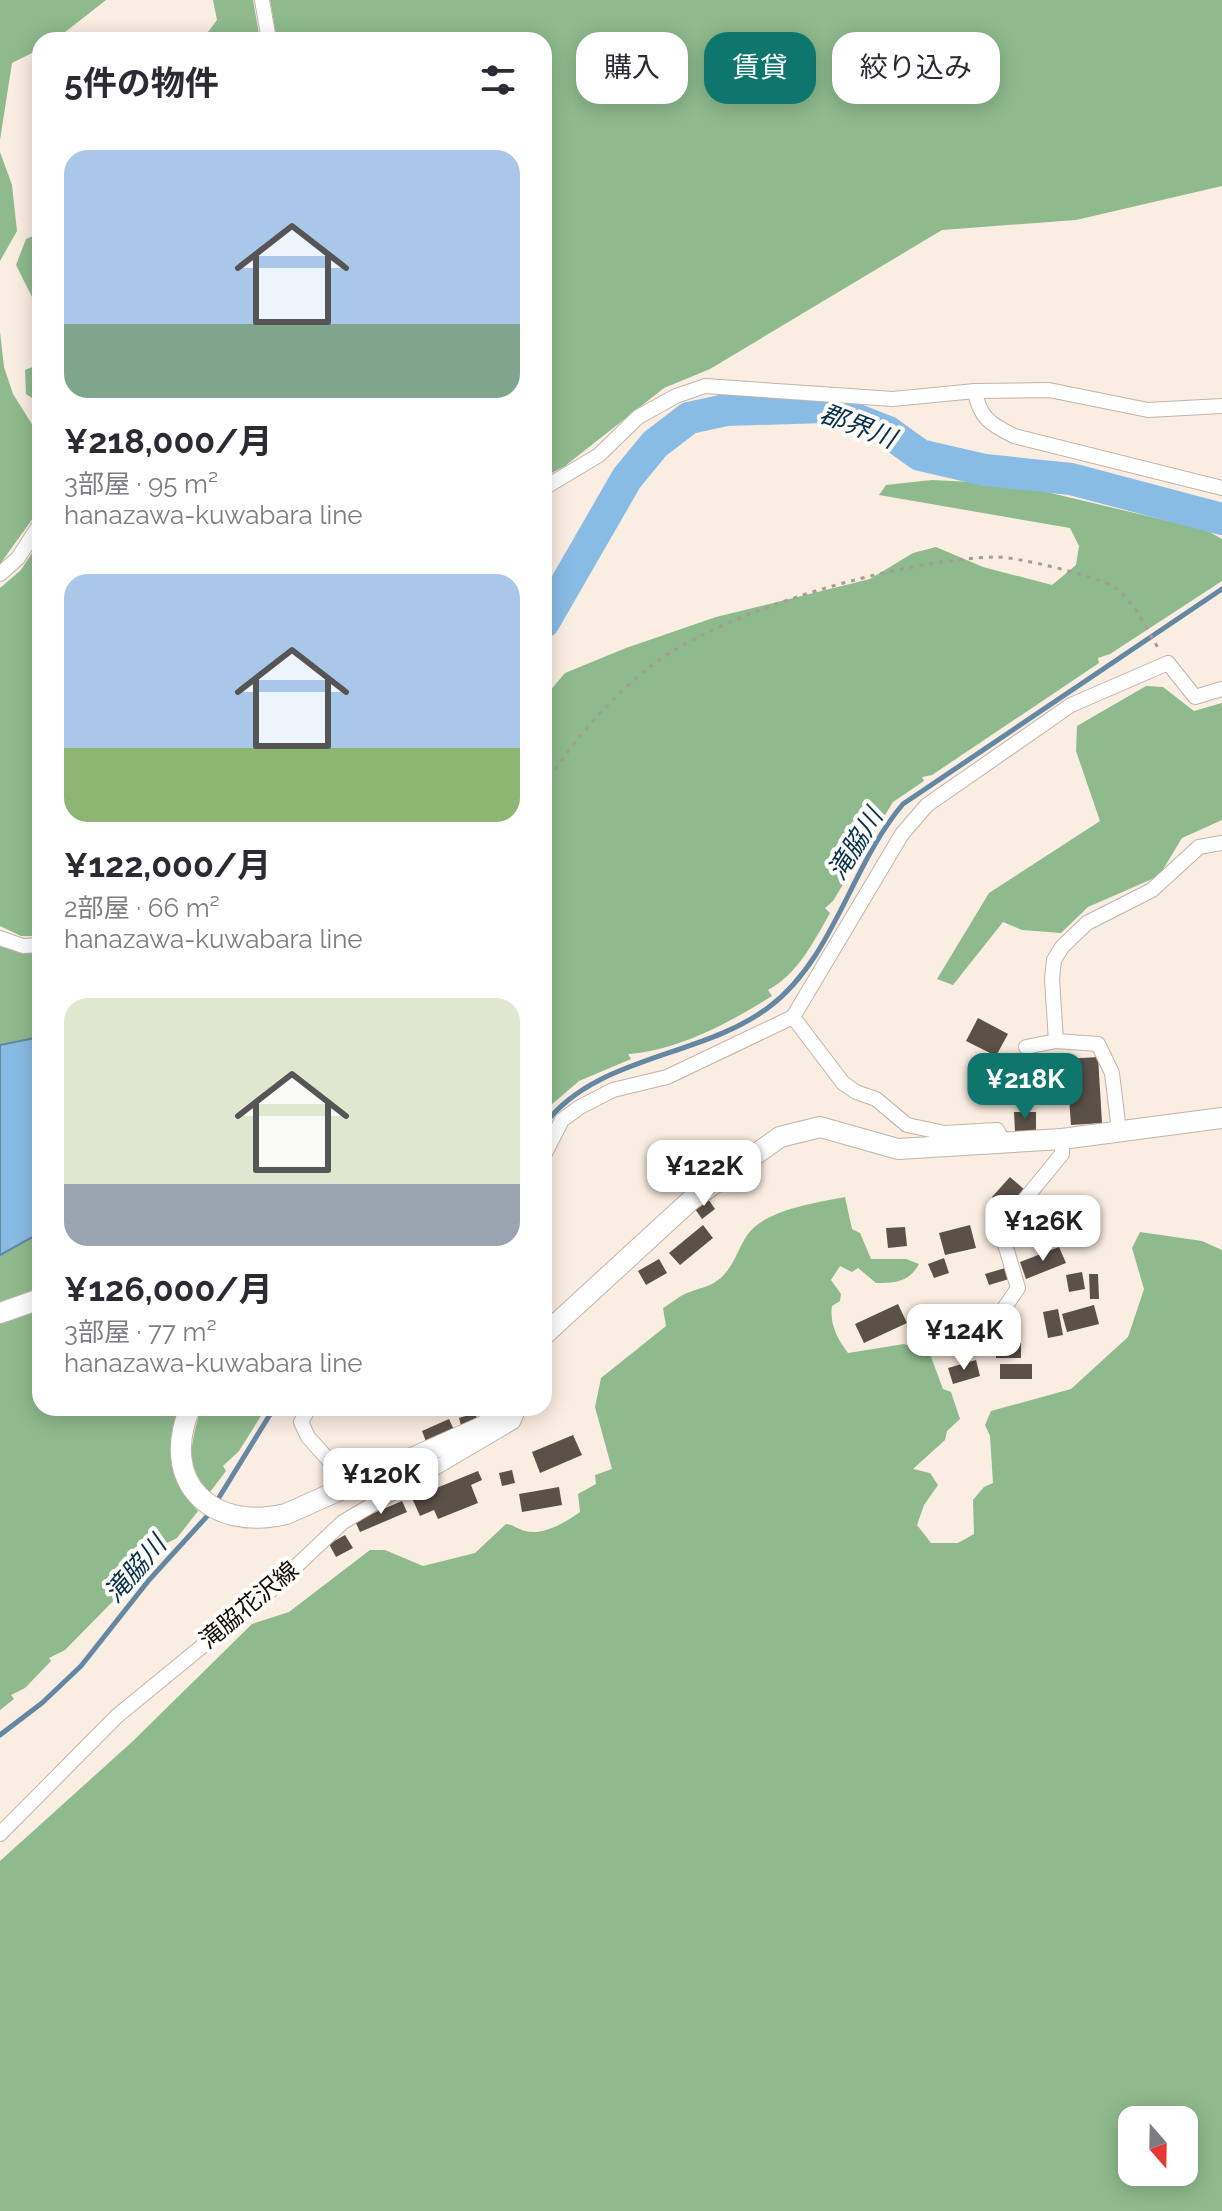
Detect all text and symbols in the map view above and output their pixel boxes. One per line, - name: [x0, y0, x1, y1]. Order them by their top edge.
- chip: 購入: [576, 32, 688, 104]
- chip: 賃貸: [704, 32, 816, 104]
- chip: 絞り込み: [832, 32, 1000, 104]
- icon: filters: [476, 58, 520, 102]
- text: 5件の物件: [64, 63, 219, 103]
- icon: home: [220, 202, 364, 346]
- water label: 郡界川: [816, 398, 903, 455]
- text: ¥218,000/月: [64, 421, 273, 461]
- text: 3部屋 · 95 m²: [64, 469, 218, 499]
- text: hanazawa-kuwabara line: [64, 500, 363, 530]
- icon: home: [220, 626, 364, 770]
- water label: 滝脇川: [822, 800, 890, 885]
- text: ¥122,000/月: [64, 845, 271, 885]
- text: 2部屋 · 66 m²: [64, 893, 220, 923]
- text: hanazawa-kuwabara line: [64, 924, 363, 954]
- icon: home: [220, 1050, 364, 1194]
- pin: ¥218K: [969, 1053, 1081, 1121]
- text: ¥218K: [985, 1064, 1065, 1094]
- pin: ¥122K: [648, 1140, 760, 1208]
- text: ¥122K: [665, 1151, 743, 1181]
- pin: ¥126K: [987, 1195, 1099, 1263]
- text: ¥126K: [1003, 1206, 1083, 1236]
- text: ¥126,000/月: [64, 1269, 273, 1309]
- pin: ¥124K: [908, 1304, 1020, 1372]
- text: ¥124K: [925, 1315, 1003, 1345]
- text: 3部屋 · 77 m²: [64, 1317, 217, 1347]
- text: hanazawa-kuwabara line: [64, 1348, 363, 1378]
- pin: ¥120K: [325, 1448, 437, 1516]
- text: ¥120K: [341, 1459, 421, 1489]
- water label: 滝脇川: [98, 1527, 174, 1608]
- street label: 滝脇花沢線: [193, 1555, 304, 1654]
- north arrow: [1118, 2106, 1198, 2186]
- map controls: [1118, 2106, 1198, 2186]

